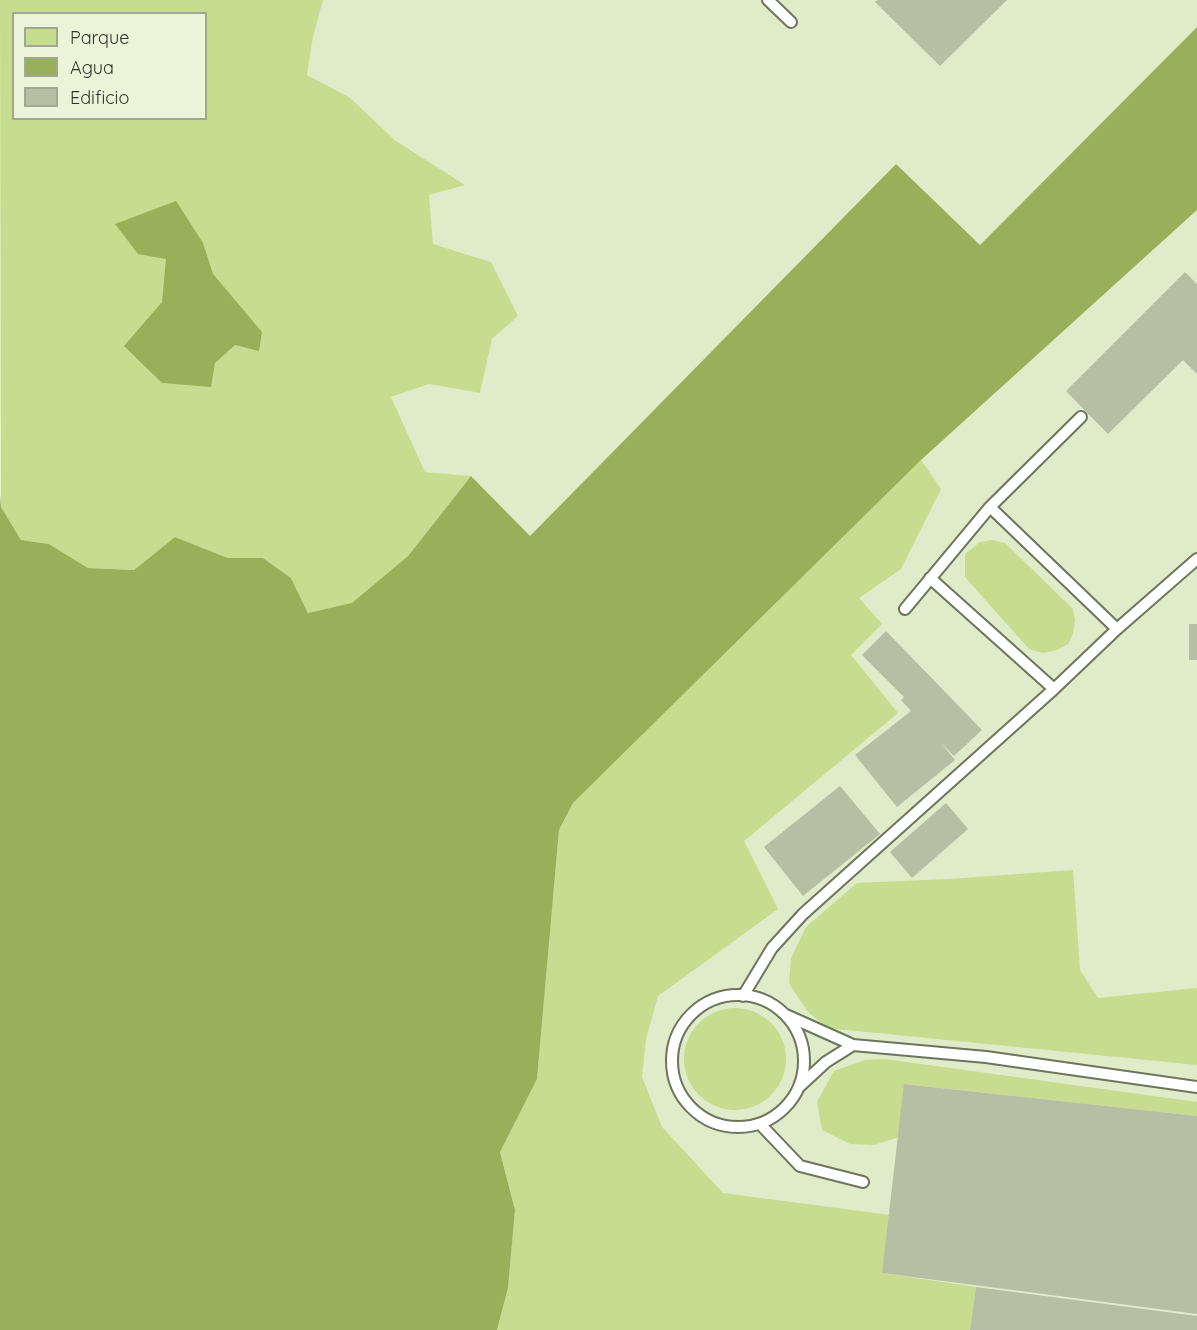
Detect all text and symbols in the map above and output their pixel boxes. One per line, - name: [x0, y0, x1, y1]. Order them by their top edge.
- legend: [12, 12, 207, 120]
- text: Parque: [70, 26, 129, 49]
- text: Agua: [70, 56, 114, 79]
- text: Edificio: [70, 86, 129, 109]

